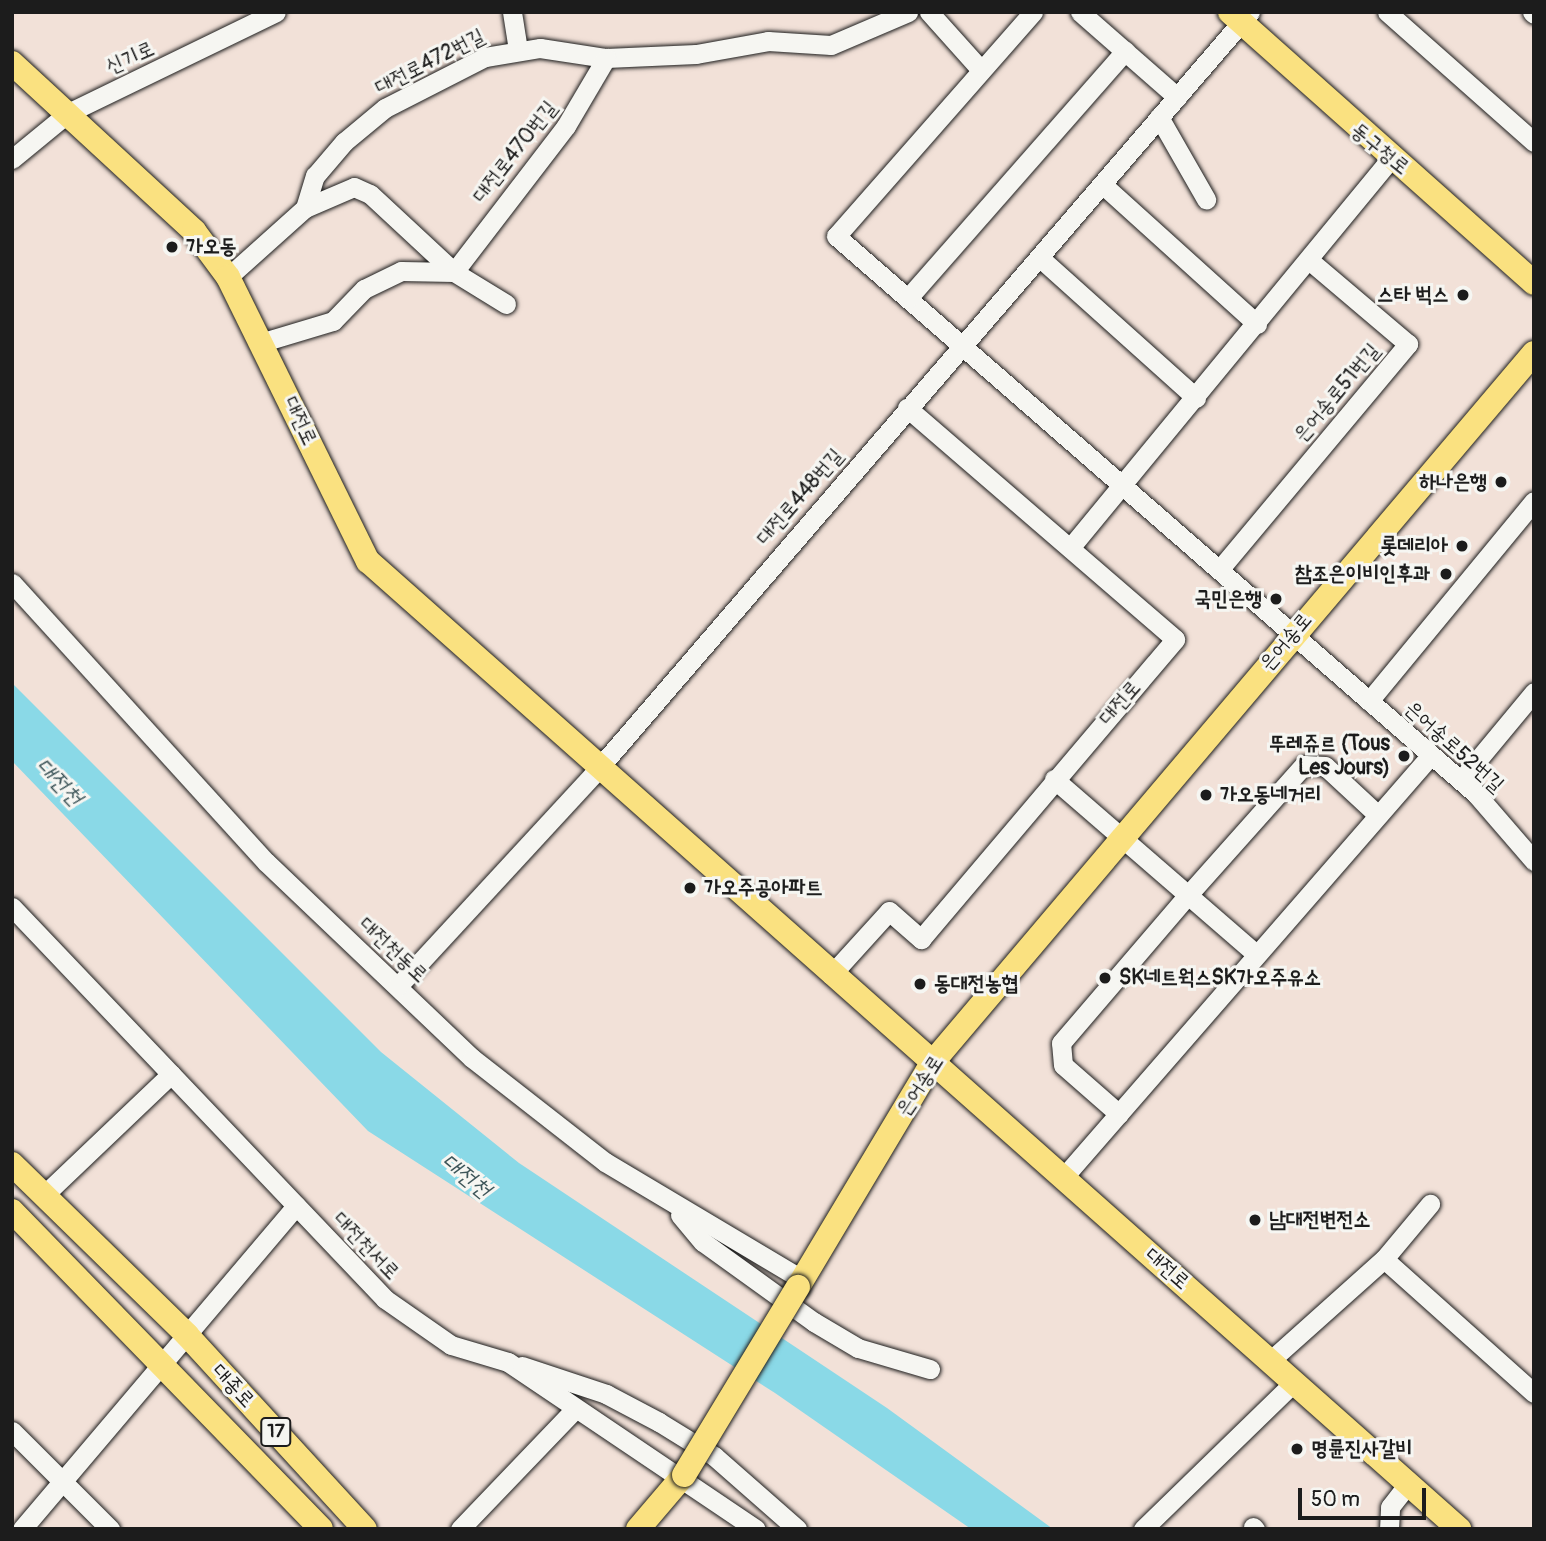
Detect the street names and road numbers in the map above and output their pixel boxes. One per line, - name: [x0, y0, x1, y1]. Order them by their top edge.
- street label: 대전로472번길: [371, 24, 489, 100]
- street label: 신기로: [102, 36, 158, 80]
- street label: 대전로470번길: [467, 96, 563, 208]
- street label: 동구청로: [1346, 118, 1414, 180]
- street label: 은어송로51번길: [1288, 339, 1386, 447]
- street label: 대전로: [278, 393, 322, 449]
- street label: 대전로448번길: [751, 444, 849, 550]
- street label: 은어송로: [1255, 608, 1317, 676]
- street label: 대전로: [1094, 676, 1146, 730]
- street label: 은어송로52번길: [1399, 696, 1509, 798]
- street label: 대전천동로: [354, 912, 432, 988]
- street label: 은어송로: [891, 1051, 949, 1121]
- street label: 대전천서로: [328, 1207, 404, 1285]
- street label: 대전로: [1140, 1243, 1194, 1295]
- street label: 대종로: [206, 1359, 260, 1413]
- road number: 17: [260, 1416, 292, 1448]

